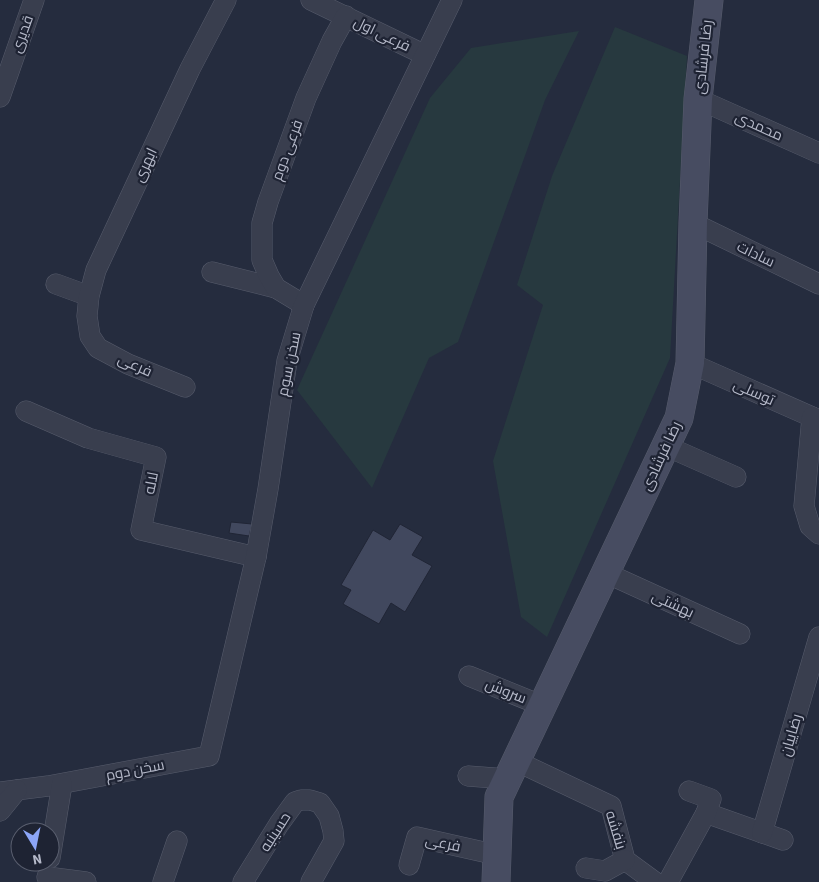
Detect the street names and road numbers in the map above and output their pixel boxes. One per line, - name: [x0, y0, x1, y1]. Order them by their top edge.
- street label: قدیری: [6, 12, 39, 56]
- street label: فرعی اول: [350, 12, 414, 57]
- street label: رضا فرشادی: [689, 19, 718, 95]
- street label: محمدی: [732, 107, 786, 146]
- street label: فرعی دوم: [267, 117, 308, 184]
- street label: ابهری: [128, 145, 163, 186]
- street label: سادات: [733, 236, 778, 273]
- street label: سخن سوم: [272, 330, 307, 398]
- street label: فرعی: [114, 349, 155, 382]
- street label: توسلی: [730, 374, 778, 411]
- street label: رضا فرشادی: [636, 418, 687, 495]
- street label: لاله: [139, 470, 164, 496]
- street label: بهشتی: [648, 586, 697, 623]
- street label: سروش: [482, 674, 530, 709]
- street label: رضاییان: [775, 711, 808, 759]
- street label: سخن دوم: [104, 754, 166, 786]
- street label: حسینیه: [255, 808, 296, 856]
- street label: بنفشه: [600, 808, 631, 852]
- street label: فرعی: [423, 830, 463, 857]

